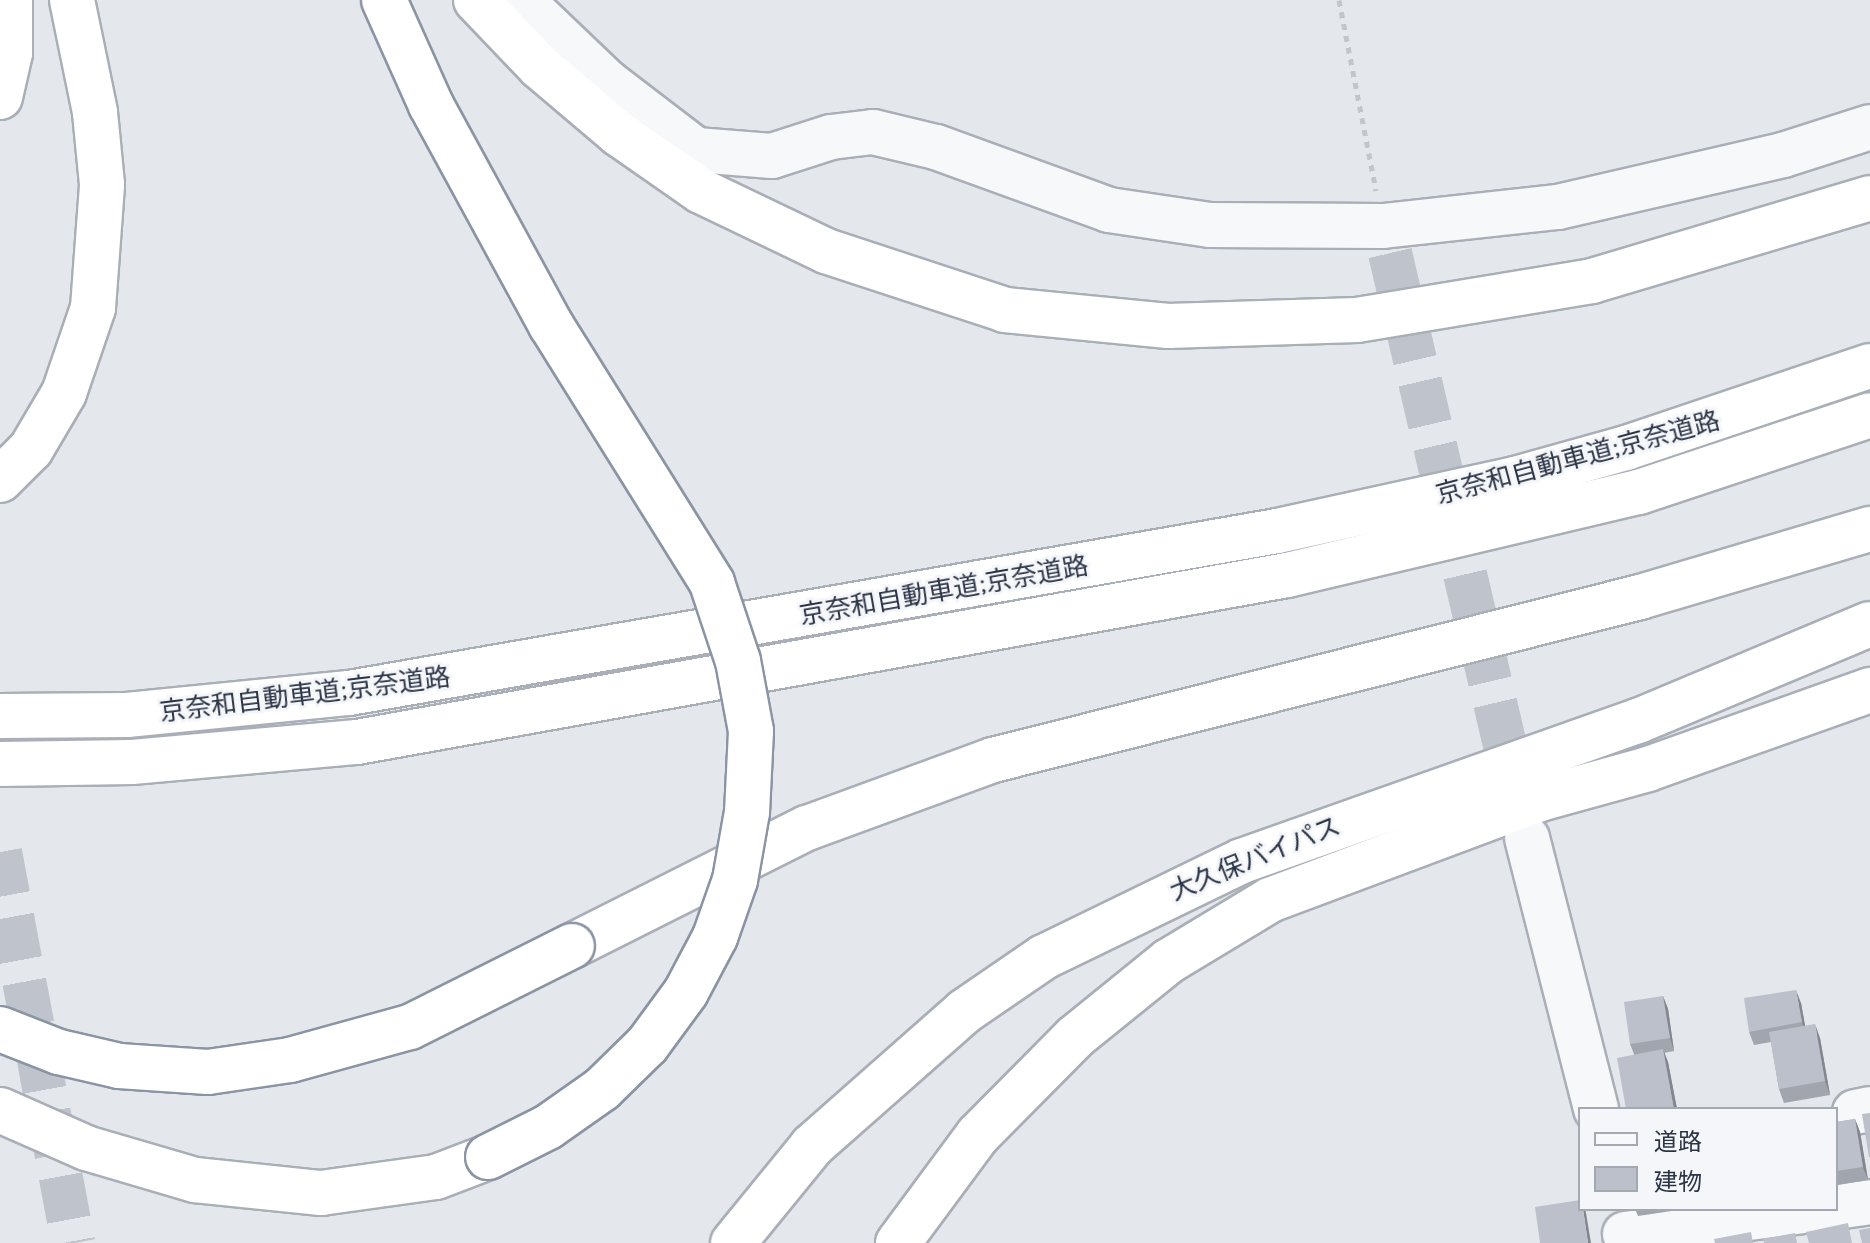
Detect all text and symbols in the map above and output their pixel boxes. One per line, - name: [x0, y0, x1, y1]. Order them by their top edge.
- street label: 京奈和自動車道;京奈道路: [1433, 405, 1723, 511]
- street label: 京奈和自動車道;京奈道路: [797, 550, 1091, 632]
- street label: 京奈和自動車道;京奈道路: [158, 662, 452, 728]
- street label: 大久保バイパス: [1165, 810, 1345, 908]
- legend: [1578, 1107, 1838, 1211]
- text: 道路: [1654, 1128, 1702, 1156]
- text: 建物: [1654, 1168, 1702, 1196]

